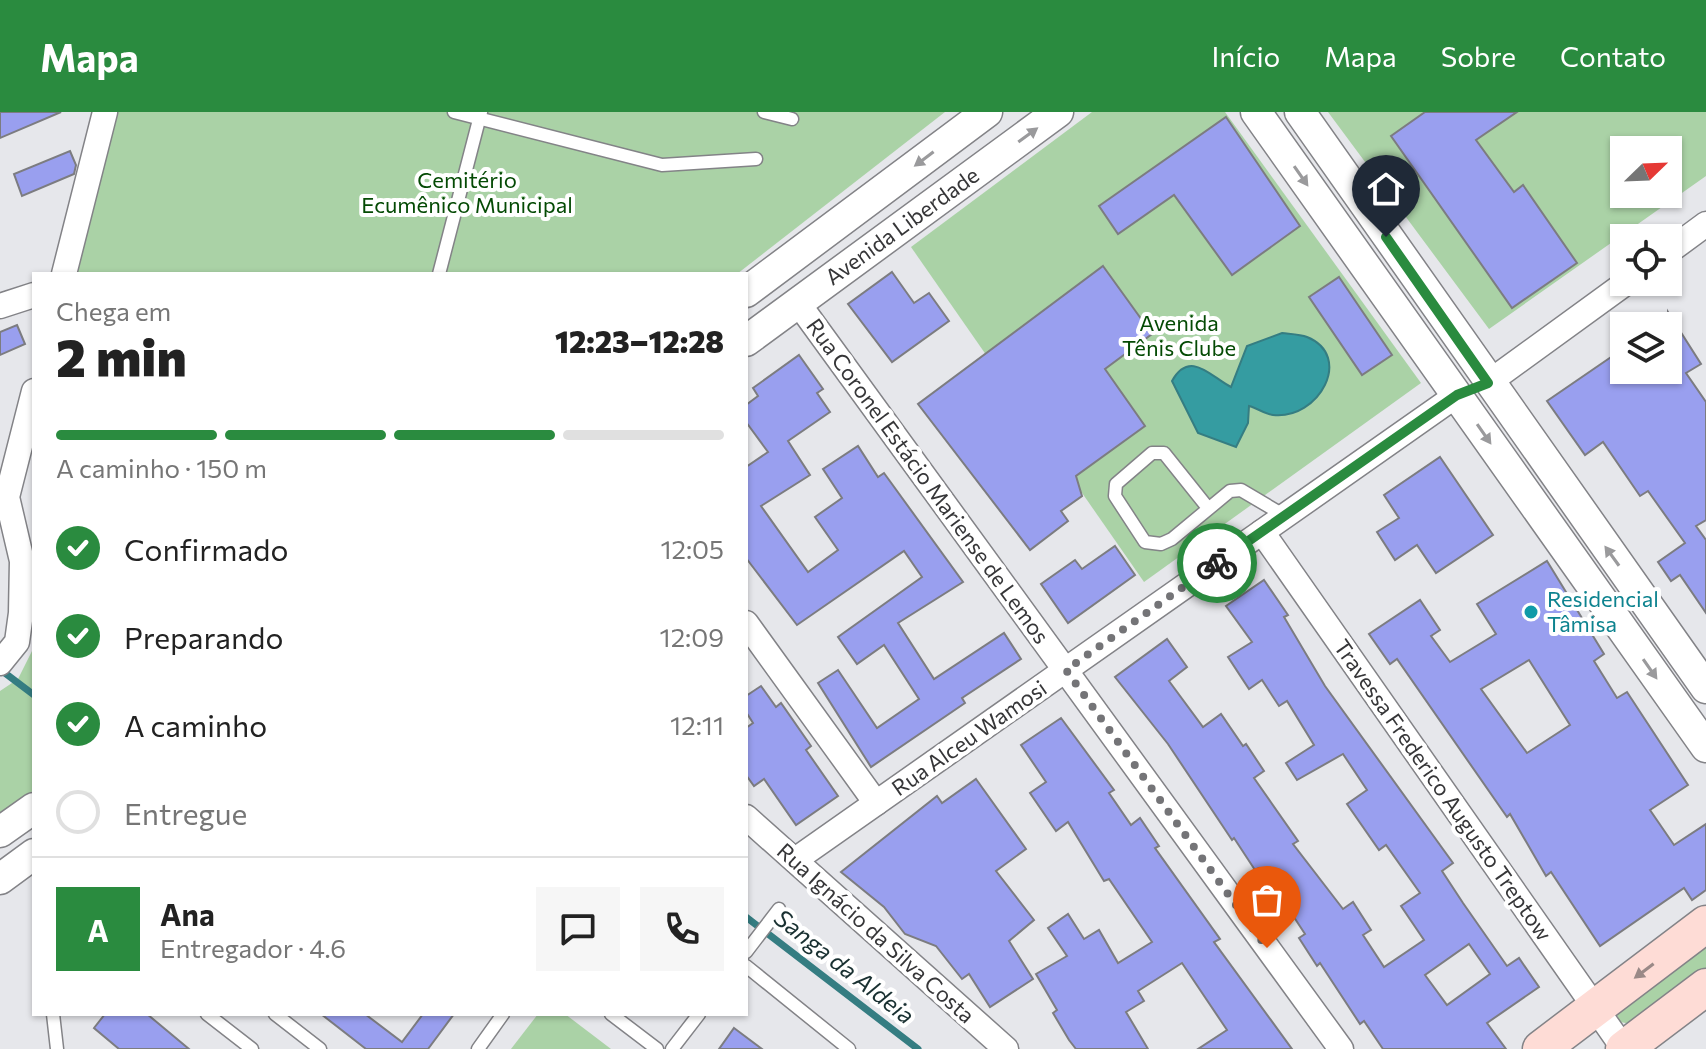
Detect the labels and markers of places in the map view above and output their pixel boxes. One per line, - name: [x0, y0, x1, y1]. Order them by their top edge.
- pin: [1352, 155, 1420, 237]
- place label: Residencial Tâmisa: [1547, 585, 1659, 637]
- marker: Residencial Tâmisa: [1522, 603, 1540, 621]
- pin: [1233, 866, 1301, 948]

